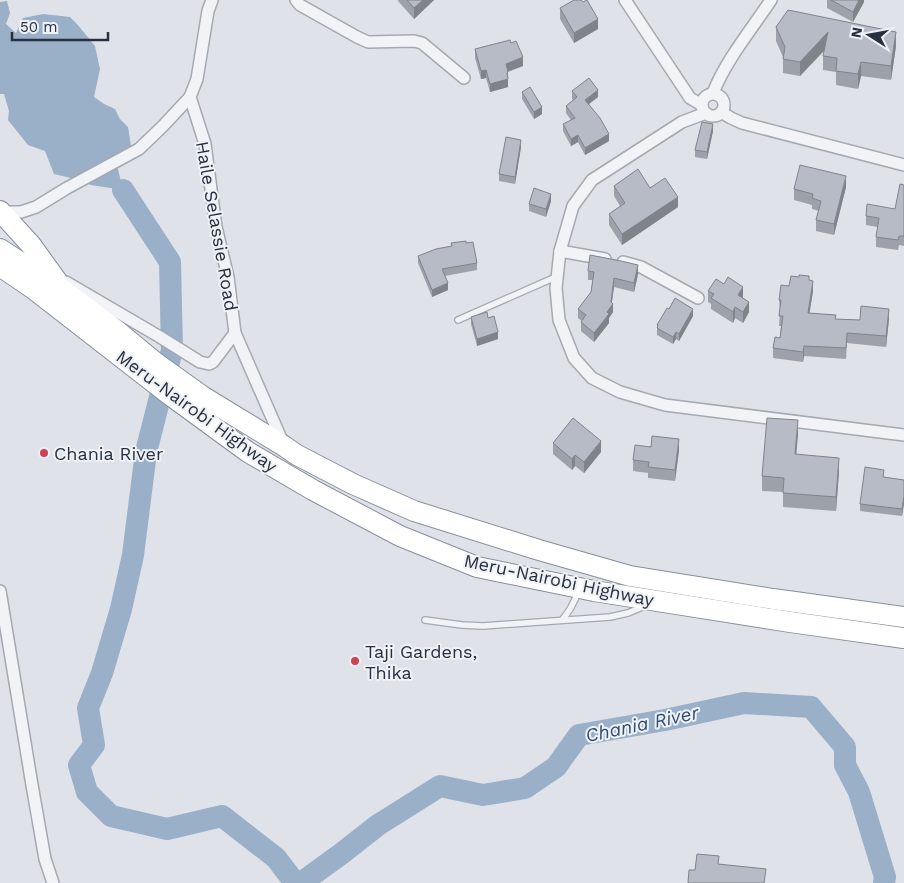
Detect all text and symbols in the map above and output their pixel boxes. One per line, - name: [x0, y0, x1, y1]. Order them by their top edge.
- scale bar: [12, 10, 109, 42]
- north arrow: [844, 10, 894, 60]
- text: 50 m: [20, 18, 57, 36]
- text: N: [847, 26, 865, 39]
- street label: Haile Selassie Road: [192, 140, 242, 312]
- street label: Meru-Nairobi Highway: [112, 346, 282, 477]
- place label: Chania River: [54, 443, 163, 464]
- marker: Chania River: [38, 447, 50, 459]
- street label: Meru-Nairobi Highway: [462, 550, 657, 611]
- place label: Taji Gardens, Thika: [365, 641, 477, 683]
- marker: Taji Gardens, Thika: [349, 655, 361, 667]
- water label: Chania River: [583, 701, 701, 747]

